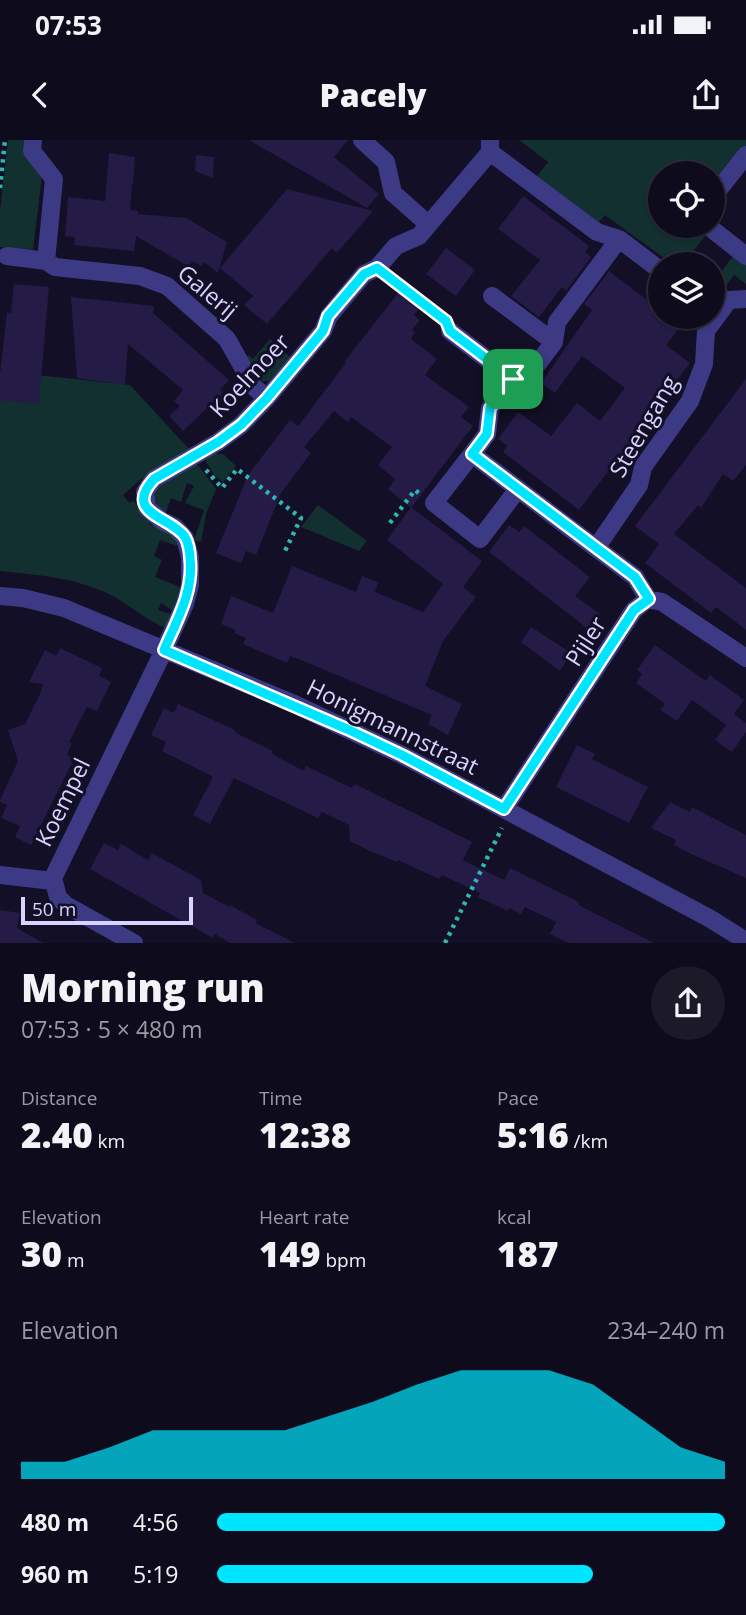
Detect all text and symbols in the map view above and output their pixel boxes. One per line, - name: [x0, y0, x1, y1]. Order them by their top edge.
- text: 07:53: [35, 7, 102, 43]
- text: Pacely: [319, 73, 427, 116]
- icon: back: [21, 76, 59, 114]
- icon: share: [687, 76, 725, 114]
- map controls: [648, 161, 725, 329]
- button: locate: [648, 161, 725, 238]
- button: layers: [648, 252, 725, 329]
- street label: Galerij: [171, 256, 245, 326]
- street label: Koelmoer: [202, 326, 297, 424]
- pin: [483, 349, 543, 409]
- icon: arrive: [494, 360, 532, 398]
- street label: Steengang: [601, 369, 685, 483]
- street label: Pijler: [557, 609, 613, 672]
- street label: Honigmannstraat: [302, 670, 484, 782]
- street label: Koempel: [27, 752, 97, 852]
- scale bar: [21, 894, 192, 926]
- text: 50 m: [32, 896, 76, 922]
- text: Morning run: [21, 961, 265, 1013]
- button: share: [651, 966, 725, 1040]
- text: 07:53 · 5 × 480 m: [21, 1013, 203, 1045]
- text: Distance: [21, 1085, 97, 1111]
- text: Time: [259, 1085, 303, 1111]
- text: Pace: [497, 1085, 539, 1111]
- text: 2.40: [21, 1111, 93, 1158]
- text: 12:38: [259, 1111, 351, 1158]
- text: 5:16: [497, 1111, 569, 1158]
- text: km: [93, 1128, 125, 1154]
- text: /km: [569, 1128, 608, 1154]
- text: Elevation: [21, 1204, 102, 1230]
- text: Heart rate: [259, 1204, 349, 1230]
- text: kcal: [497, 1204, 531, 1230]
- text: 30: [21, 1230, 62, 1277]
- text: 149: [259, 1230, 321, 1277]
- text: 187: [497, 1230, 559, 1277]
- text: m: [62, 1247, 85, 1273]
- text: bpm: [321, 1247, 366, 1273]
- text: Elevation: [21, 1314, 119, 1346]
- text: 234–240 m: [607, 1314, 725, 1346]
- text: 480 m: [21, 1506, 89, 1538]
- text: 4:56: [133, 1506, 179, 1538]
- text: 960 m: [21, 1558, 89, 1590]
- text: 5:19: [133, 1558, 179, 1590]

